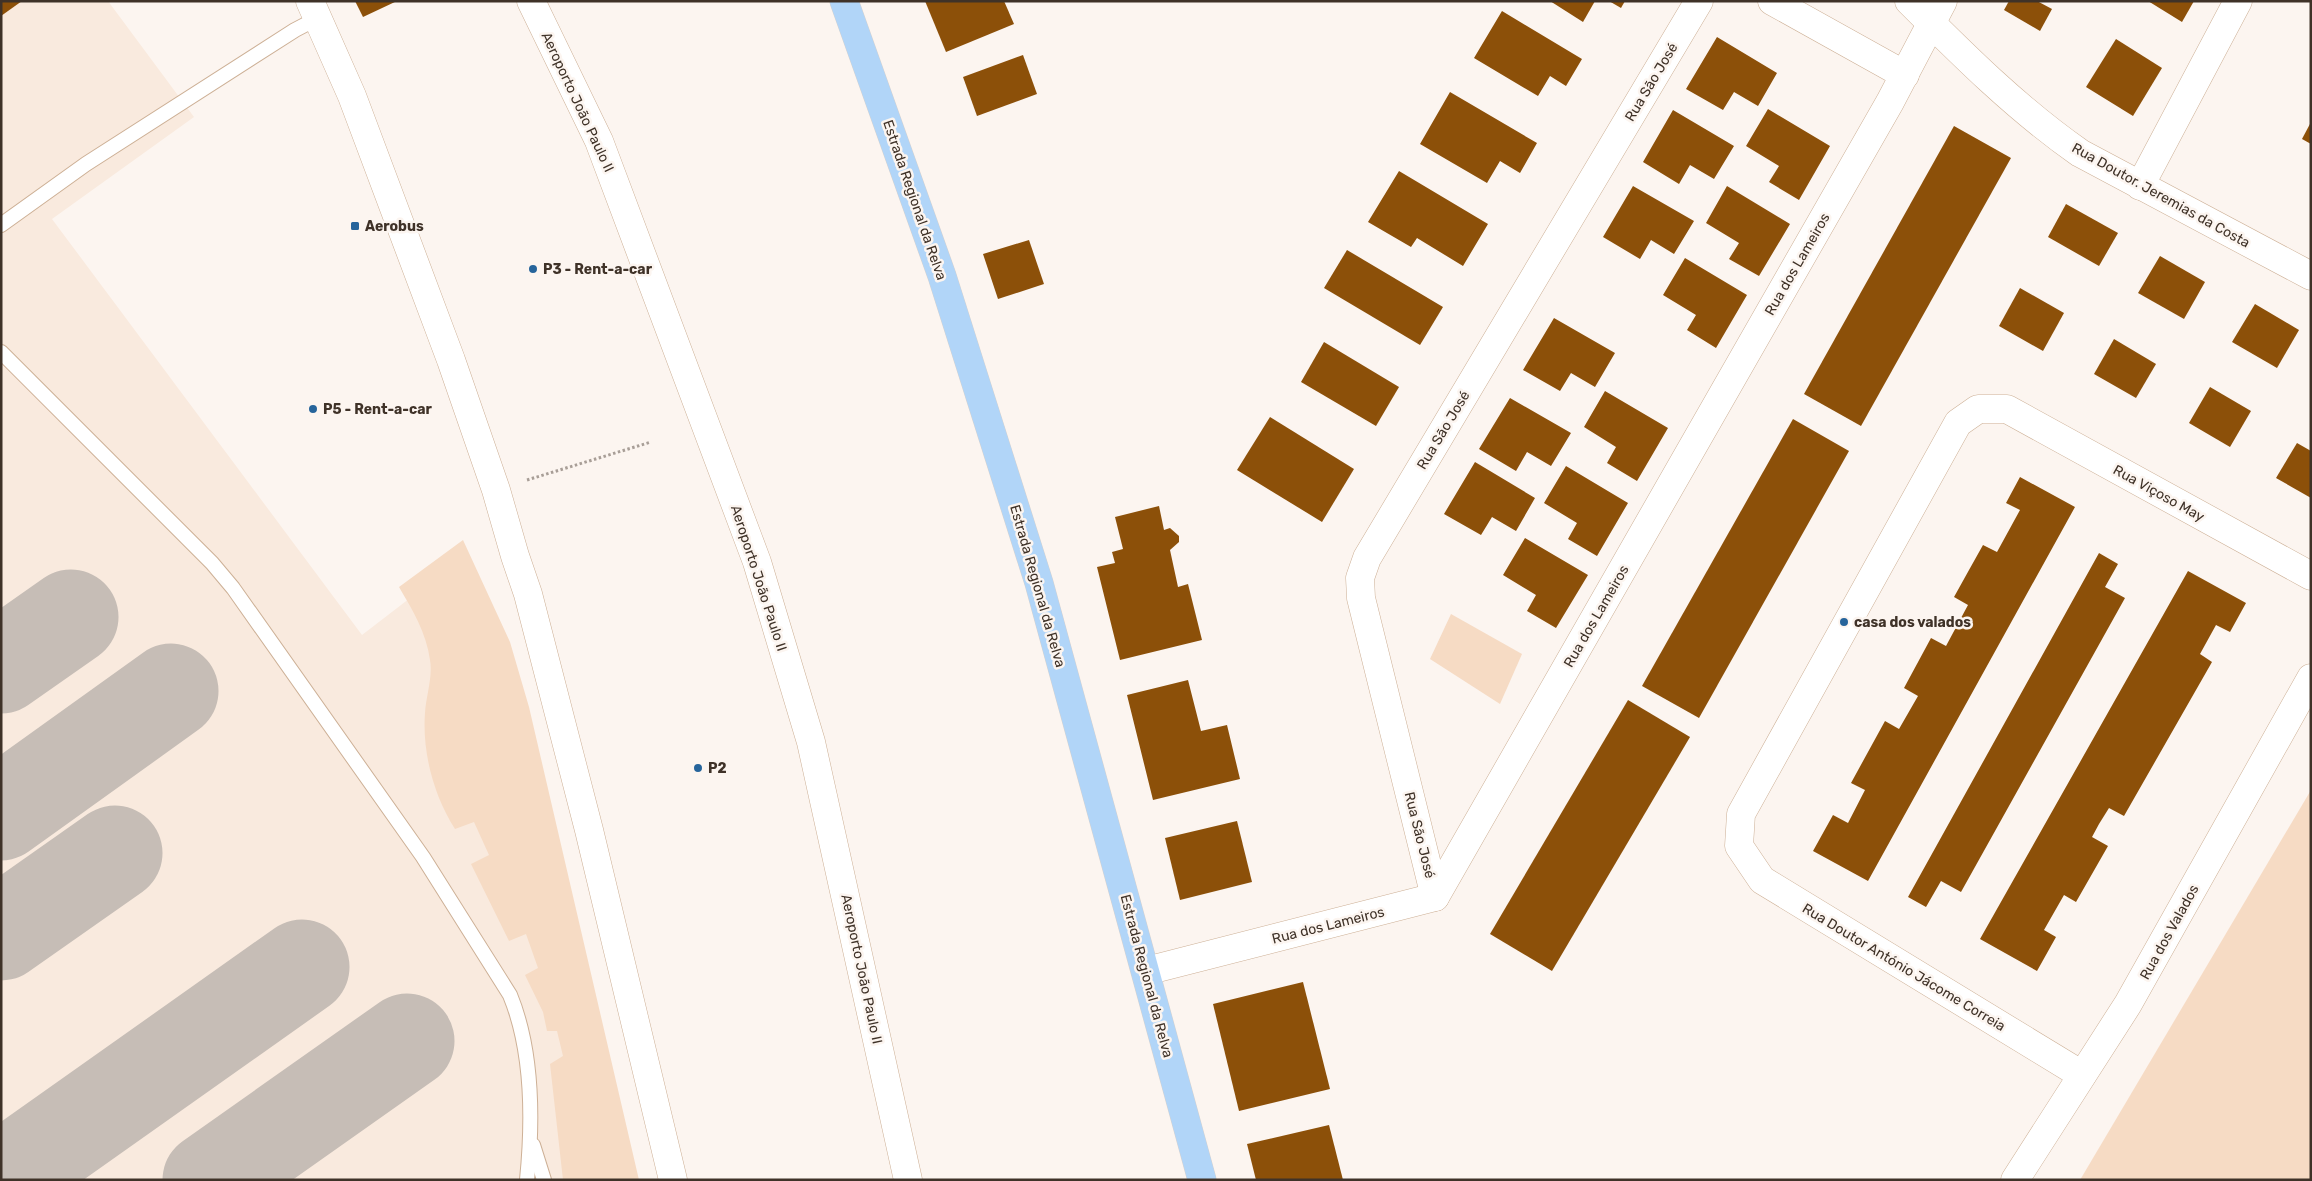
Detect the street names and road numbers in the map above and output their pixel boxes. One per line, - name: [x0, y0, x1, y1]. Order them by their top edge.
- street label: Aeroporto João Paulo II: [538, 29, 618, 175]
- street label: Rua São José: [1621, 40, 1682, 125]
- street label: Estrada Regional da Relva: [879, 118, 950, 282]
- street label: Rua Doutor. Jeremias da Costa: [2069, 139, 2253, 252]
- street label: Rua dos Lameiros: [1761, 210, 1834, 318]
- street label: Rua São José: [1413, 388, 1474, 473]
- street label: Rua Viçoso May: [2110, 461, 2208, 526]
- street label: Aeroporto João Paulo II: [727, 503, 790, 653]
- street label: Estrada Regional da Relva: [1006, 503, 1069, 669]
- street label: Rua dos Lameiros: [1560, 562, 1633, 670]
- street label: Rua São José: [1401, 790, 1439, 880]
- street label: Rua dos Valados: [2136, 882, 2203, 983]
- street label: Aeroporto João Paulo II: [837, 893, 886, 1046]
- street label: Estrada Regional da Relva: [1117, 893, 1177, 1060]
- street label: Rua Doutor António Jácome Correia: [1799, 900, 2008, 1035]
- street label: Rua dos Lameiros: [1270, 903, 1386, 948]

